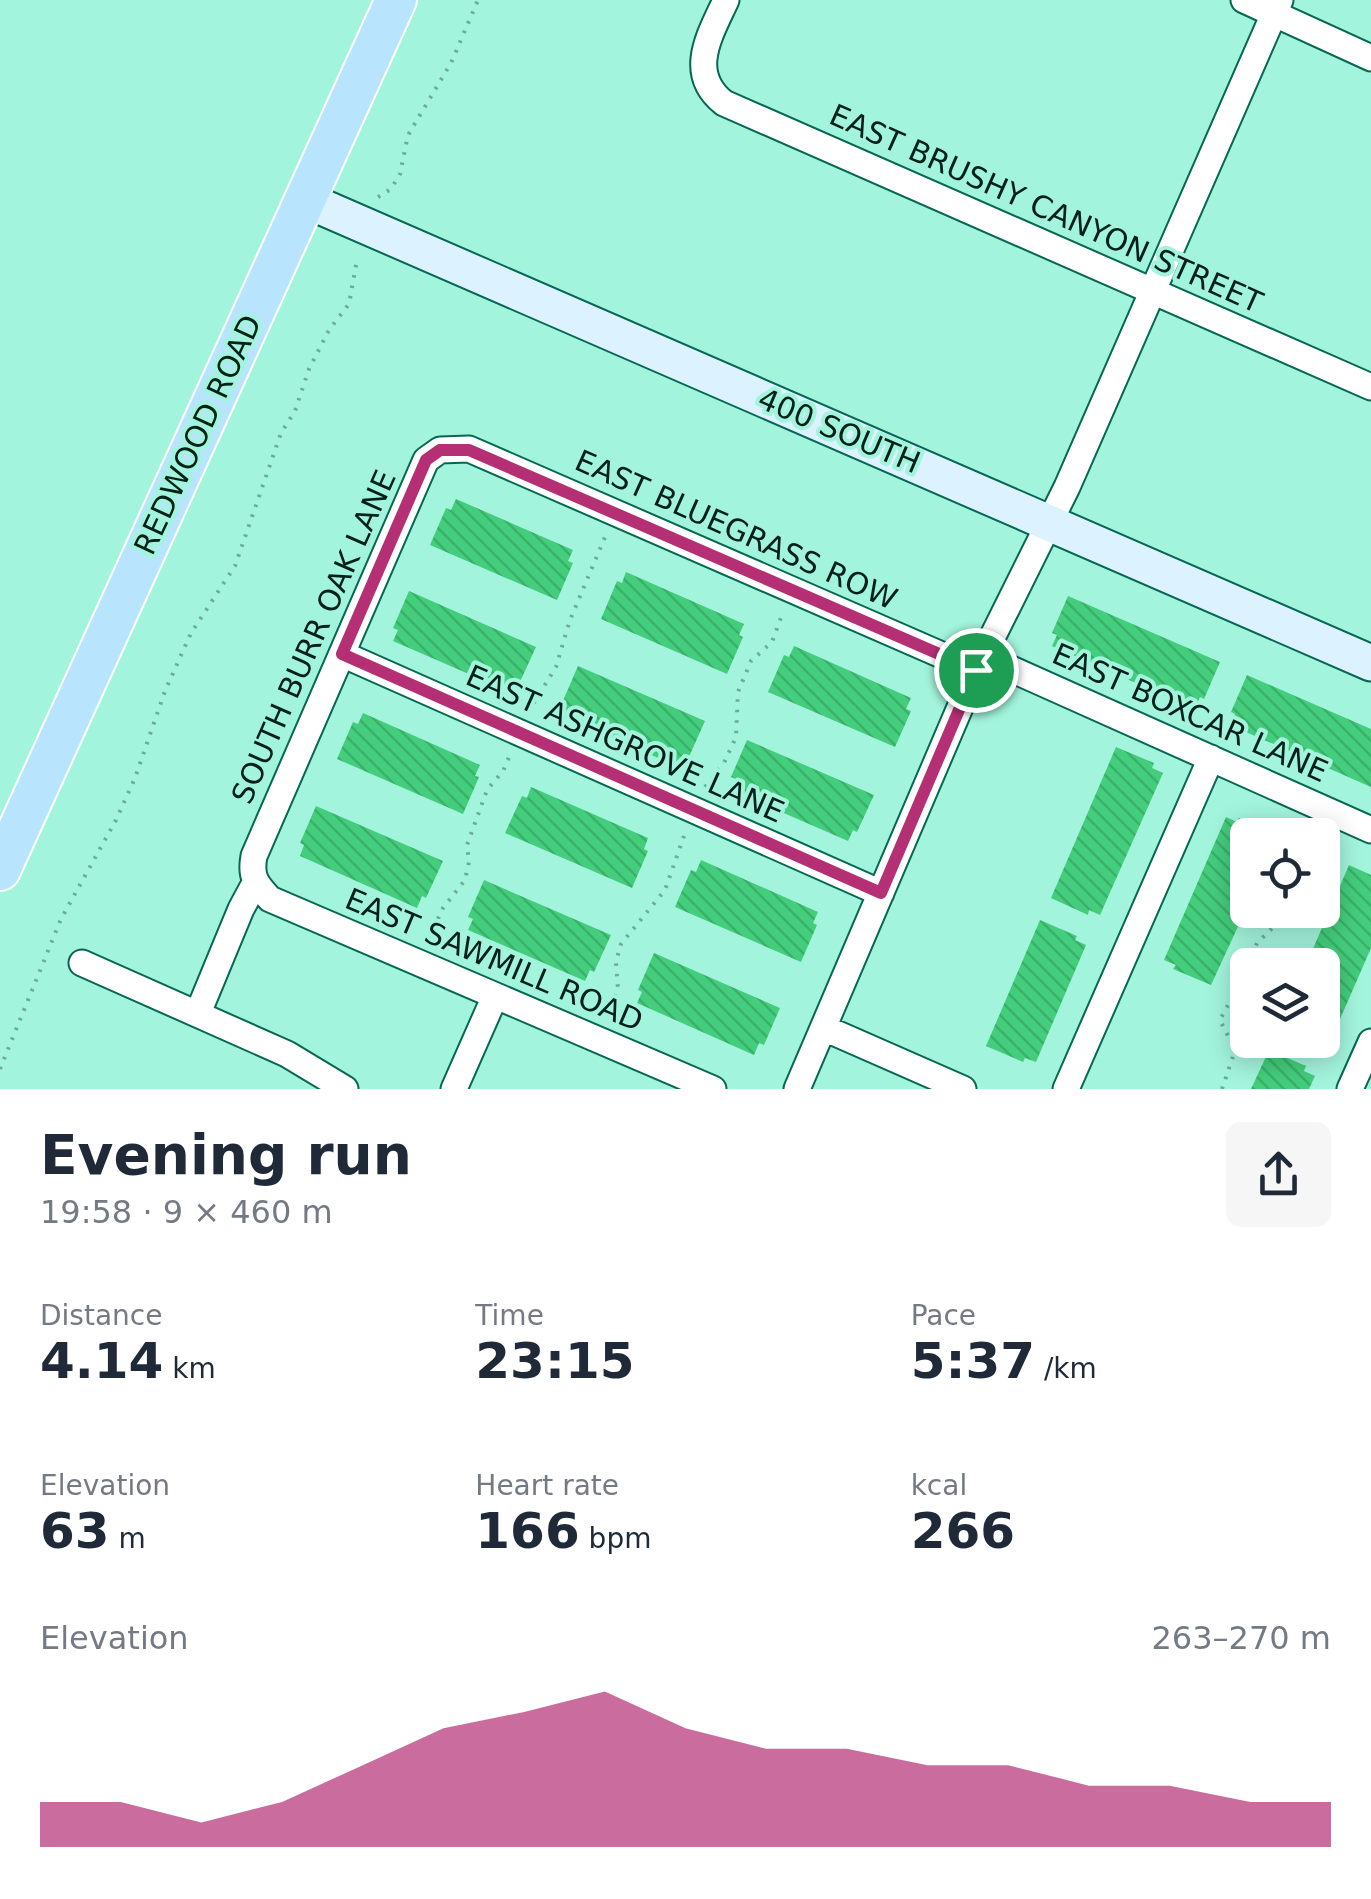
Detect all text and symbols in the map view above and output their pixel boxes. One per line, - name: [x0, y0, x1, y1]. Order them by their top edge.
- street label: EAST BRUSHY CANYON STREET: [824, 97, 1269, 320]
- street label: REDWOOD ROAD: [127, 310, 268, 560]
- street label: 400 SOUTH: [753, 381, 925, 480]
- street label: EAST BLUEGRASS ROW: [570, 443, 902, 616]
- street label: SOUTH BURR OAK LANE: [224, 465, 403, 809]
- pin: [934, 628, 1019, 713]
- street label: EAST BOXCAR LANE: [1047, 636, 1333, 789]
- icon: arrive: [949, 643, 1004, 698]
- street label: EAST ASHGROVE LANE: [461, 658, 789, 829]
- map controls: [1230, 818, 1340, 1058]
- button: locate: [1230, 818, 1340, 928]
- street label: EAST SAWMILL ROAD: [340, 881, 648, 1038]
- button: layers: [1230, 948, 1340, 1058]
- button: share: [1226, 1122, 1331, 1227]
- text: Evening run: [40, 1123, 412, 1187]
- text: 19:58 · 9 × 460 m: [40, 1193, 333, 1231]
- text: Distance: [40, 1299, 162, 1332]
- text: Time: [475, 1299, 544, 1332]
- text: Pace: [911, 1299, 976, 1332]
- text: 4.14: [40, 1332, 163, 1390]
- text: 23:15: [475, 1332, 634, 1390]
- text: 5:37: [911, 1332, 1035, 1390]
- text: km: [163, 1352, 216, 1385]
- text: /km: [1035, 1352, 1097, 1385]
- text: Elevation: [40, 1469, 170, 1502]
- text: Heart rate: [475, 1469, 619, 1502]
- text: kcal: [911, 1469, 967, 1502]
- text: 63: [40, 1502, 110, 1560]
- text: 166: [475, 1502, 580, 1560]
- text: 266: [911, 1502, 1015, 1560]
- text: m: [110, 1522, 146, 1555]
- text: bpm: [580, 1522, 651, 1555]
- text: Elevation: [40, 1619, 189, 1657]
- text: 263–270 m: [1152, 1619, 1331, 1657]

